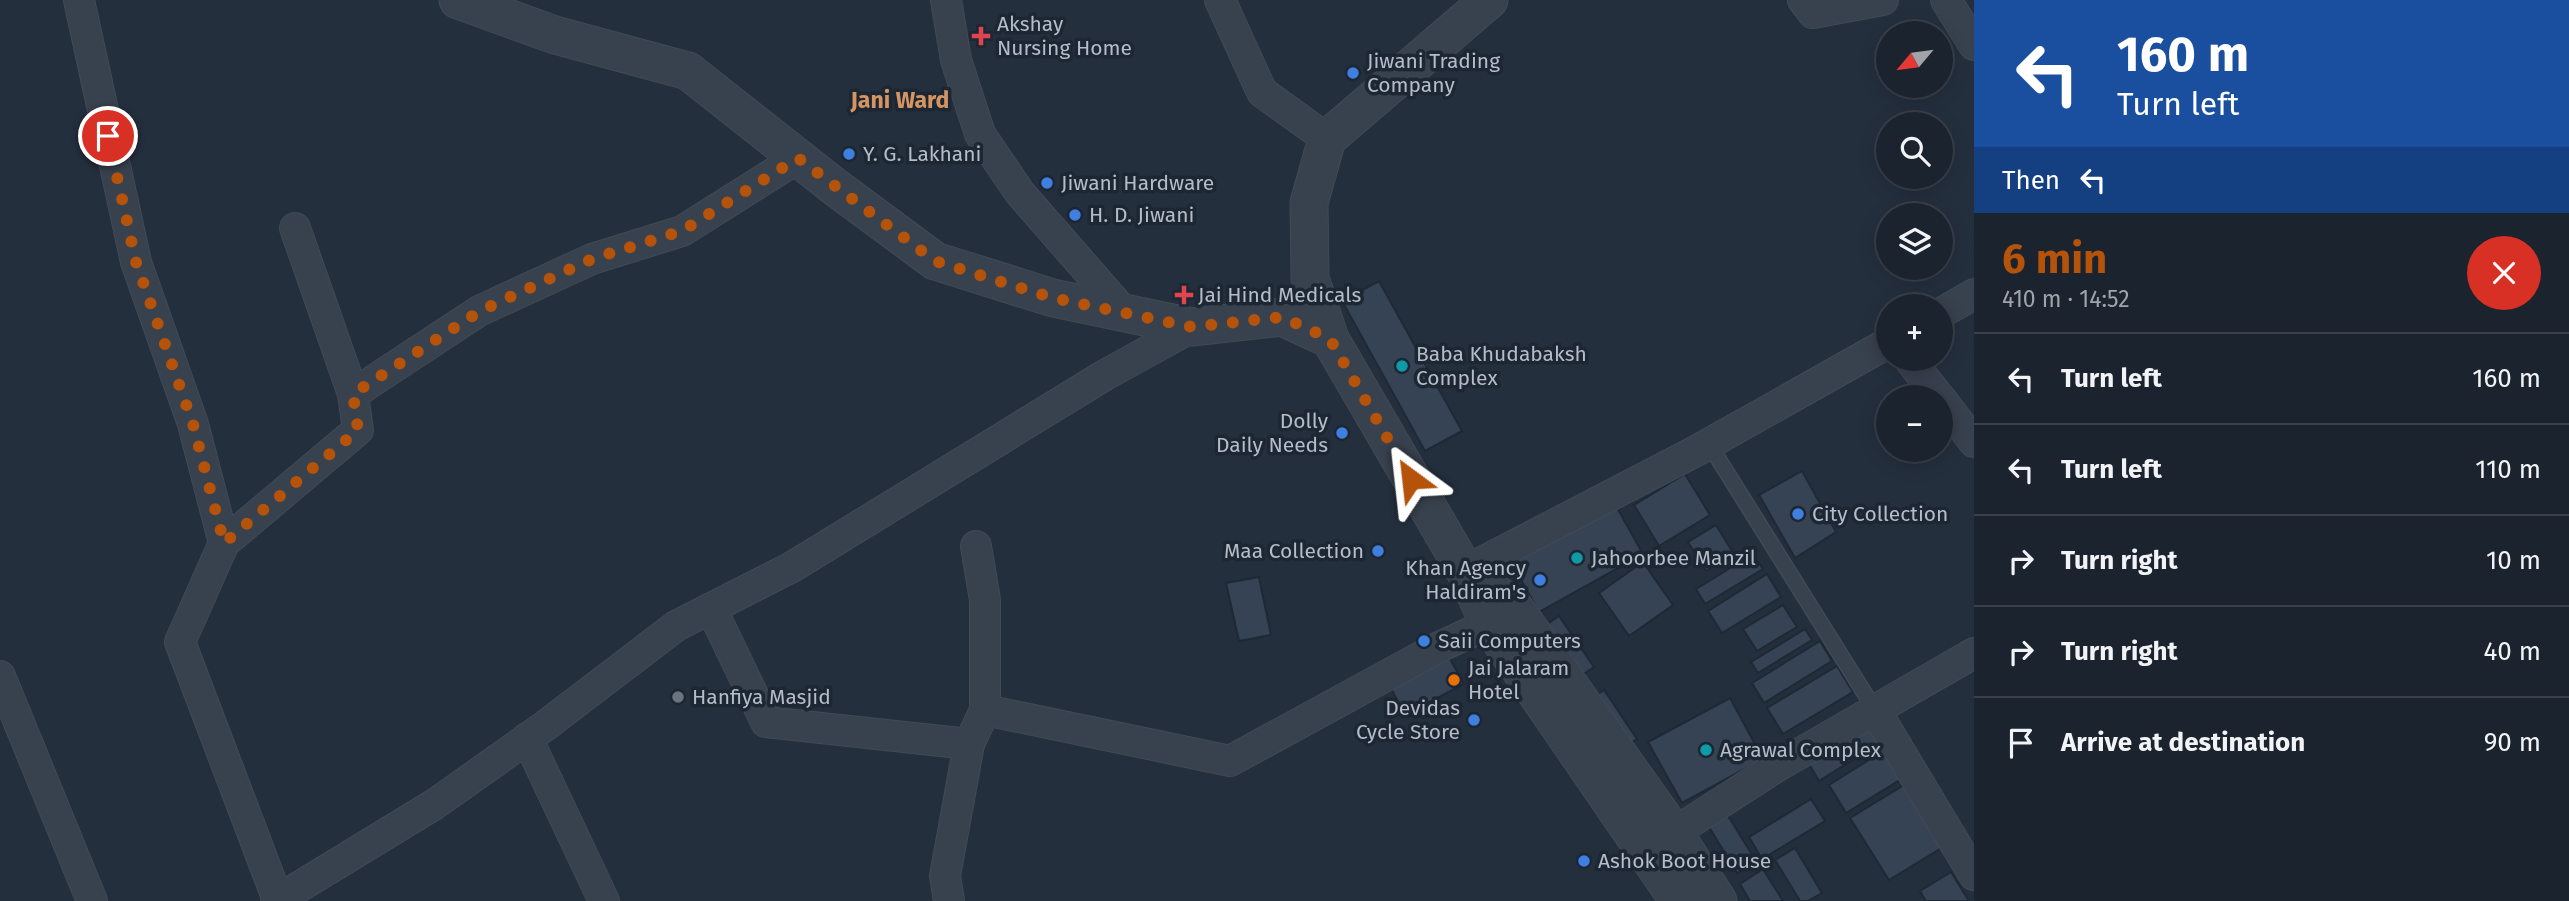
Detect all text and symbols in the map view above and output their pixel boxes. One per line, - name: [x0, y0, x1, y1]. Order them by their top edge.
- place label: Akshay Nursing Home: [997, 11, 1132, 61]
- north arrow: [1876, 21, 1953, 98]
- map controls: [1876, 21, 1953, 462]
- text: 160 m: [2117, 25, 2249, 84]
- marker: Akshay Nursing Home: [971, 26, 991, 46]
- icon: left: [2002, 28, 2093, 119]
- place label: Jiwani Trading Company: [1367, 48, 1500, 98]
- marker: Jiwani Trading Company: [1345, 65, 1361, 81]
- text: Turn left: [2117, 85, 2239, 123]
- district label: Jani Ward: [850, 86, 949, 114]
- pin: [78, 106, 138, 166]
- button: search: [1876, 112, 1953, 189]
- icon: arrive: [89, 117, 127, 155]
- place label: Y. G. Lakhani: [863, 141, 982, 167]
- marker: Y. G. Lakhani: [841, 146, 857, 162]
- icon: left: [2074, 161, 2112, 199]
- text: Then: [2002, 165, 2060, 196]
- place label: Jiwani Hardware: [1061, 170, 1214, 196]
- marker: Jiwani Hardware: [1039, 175, 1055, 191]
- place label: H. D. Jiwani: [1089, 202, 1194, 228]
- button: layers: [1876, 203, 1953, 280]
- marker: H. D. Jiwani: [1067, 207, 1083, 223]
- text: 6 min: [2002, 234, 2107, 284]
- button: close: [2467, 236, 2541, 310]
- place label: Jai Hind Medicals: [1198, 282, 1361, 308]
- text: 410 m · 14:52: [2002, 285, 2130, 313]
- marker: Jai Hind Medicals: [1176, 287, 1192, 303]
- button: +: [1876, 294, 1953, 371]
- place label: Baba Khudabaksh Complex: [1416, 341, 1587, 391]
- marker: Baba Khudabaksh Complex: [1394, 358, 1410, 374]
- icon: left: [2002, 360, 2040, 398]
- text: Turn left: [2061, 363, 2162, 394]
- text: 160 m: [2472, 363, 2541, 394]
- button: −: [1876, 385, 1953, 462]
- place label: Dolly Daily Needs: [1216, 408, 1329, 458]
- marker: Dolly Daily Needs: [1334, 425, 1350, 441]
- position arrow: [1374, 442, 1448, 516]
- icon: left: [2002, 451, 2040, 489]
- text: Turn left: [2061, 454, 2162, 485]
- text: 110 m: [2475, 454, 2541, 485]
- place label: City Collection: [1812, 501, 1948, 527]
- marker: City Collection: [1790, 506, 1806, 522]
- place label: Maa Collection: [1224, 538, 1364, 564]
- icon: right: [2002, 542, 2040, 580]
- marker: Maa Collection: [1370, 543, 1386, 559]
- place label: Jahoorbee Manzil: [1591, 545, 1756, 571]
- text: Turn right: [2061, 545, 2178, 576]
- text: 10 m: [2486, 545, 2541, 576]
- marker: Jahoorbee Manzil: [1569, 550, 1585, 566]
- place label: Khan Agency Haldiram's: [1405, 555, 1527, 605]
- marker: Khan Agency Haldiram's: [1532, 572, 1548, 588]
- place label: Saii Computers: [1438, 628, 1581, 654]
- marker: Saii Computers: [1416, 633, 1432, 649]
- icon: right: [2002, 633, 2040, 671]
- text: Turn right: [2061, 636, 2178, 667]
- text: 40 m: [2483, 636, 2541, 667]
- place label: Jai Jalaram Hotel: [1468, 655, 1569, 705]
- marker: Jai Jalaram Hotel: [1446, 672, 1462, 688]
- place label: Hanfiya Masjid: [692, 684, 831, 710]
- marker: Hanfiya Masjid: [670, 689, 686, 705]
- place label: Devidas Cycle Store: [1356, 695, 1460, 745]
- marker: Devidas Cycle Store: [1466, 712, 1482, 728]
- icon: arrive: [2002, 724, 2040, 762]
- text: Arrive at destination: [2061, 727, 2305, 758]
- text: 90 m: [2484, 727, 2541, 758]
- place label: Agrawal Complex: [1720, 737, 1882, 763]
- marker: Agrawal Complex: [1698, 742, 1714, 758]
- place label: Ashok Boot House: [1598, 848, 1771, 874]
- marker: Ashok Boot House: [1576, 853, 1592, 869]

